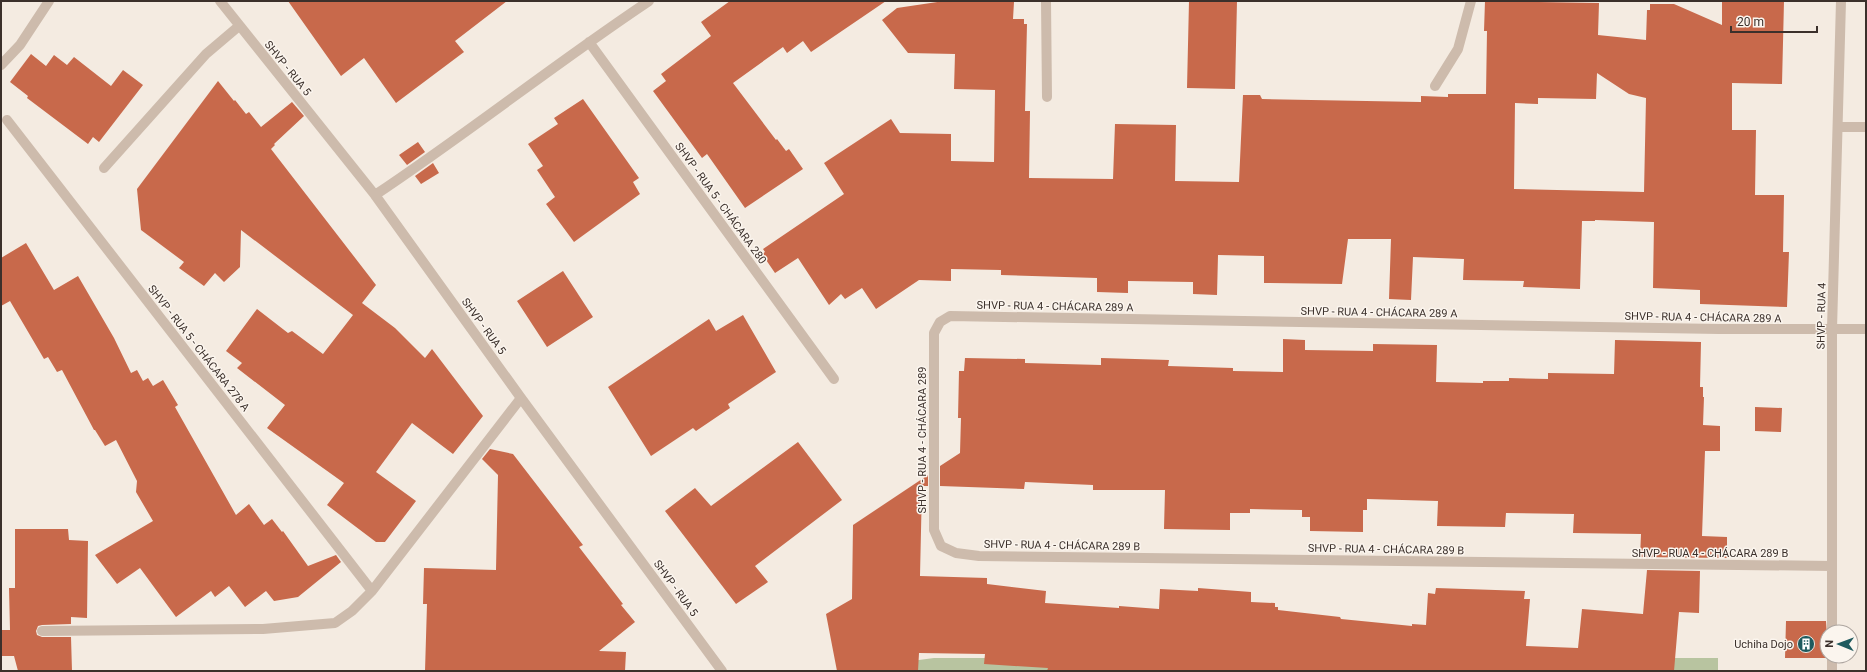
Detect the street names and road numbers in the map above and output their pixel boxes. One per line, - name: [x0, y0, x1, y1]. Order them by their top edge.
- street label: SHVP - RUA 5: [262, 38, 314, 98]
- street label: SHVP - RUA 5 - CHÁCARA 280: [672, 140, 769, 267]
- street label: SHVP - RUA 5 - CHÁCARA 278 A: [145, 282, 253, 415]
- street label: SHVP - RUA 4: [1814, 283, 1829, 349]
- street label: SHVP - RUA 5: [459, 295, 508, 357]
- street label: SHVP - RUA 4 - CHÁCARA 289 A: [976, 299, 1134, 314]
- street label: SHVP - RUA 4 - CHÁCARA 289 A: [1300, 305, 1458, 320]
- street label: SHVP - RUA 4 - CHÁCARA 289 A: [1624, 310, 1782, 325]
- street label: SHVP - RUA 4 - CHÁCARA 289: [916, 367, 929, 513]
- street label: SHVP - RUA 4 - CHÁCARA 289 B: [984, 538, 1141, 553]
- street label: SHVP - RUA 4 - CHÁCARA 289 B: [1308, 542, 1465, 557]
- street label: SHVP - RUA 4 - CHÁCARA 289 B: [1632, 547, 1788, 560]
- street label: SHVP - RUA 5: [651, 557, 700, 619]

